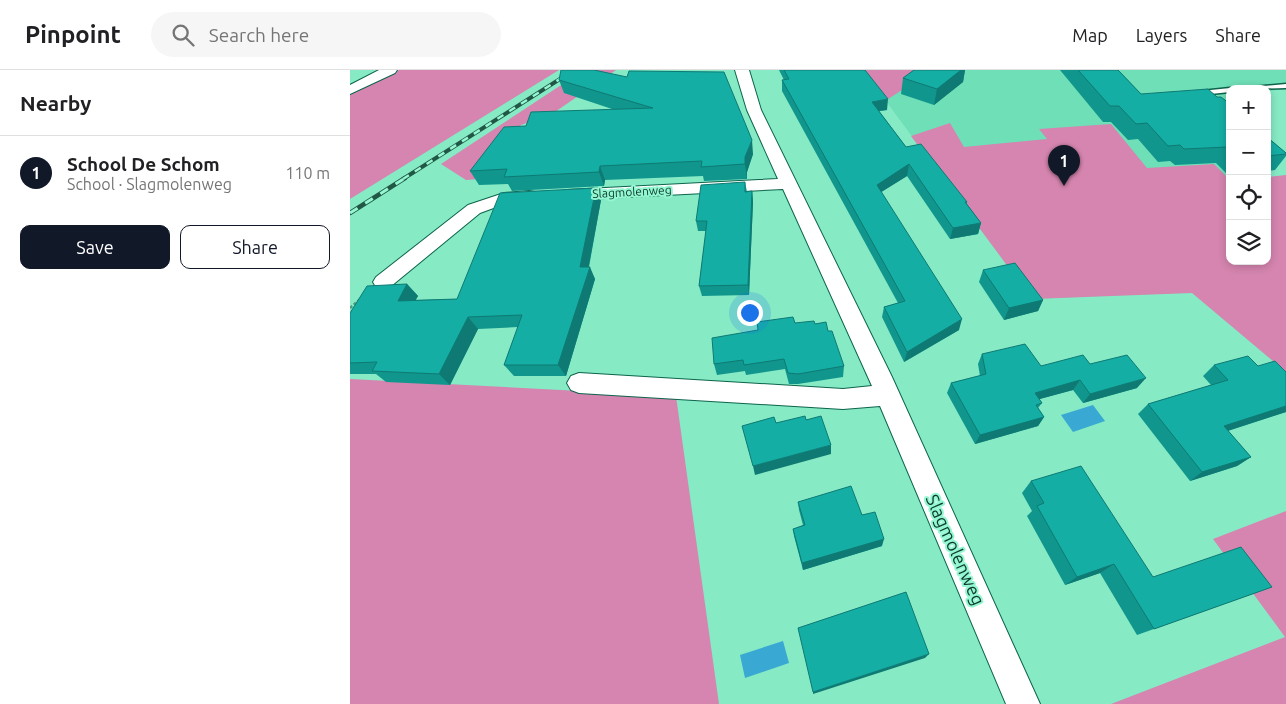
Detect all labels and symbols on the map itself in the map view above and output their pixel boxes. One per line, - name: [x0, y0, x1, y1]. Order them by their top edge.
- pin: 1: [1048, 145, 1080, 186]
- street label: Slagmolenweg: [592, 183, 672, 200]
- your location: [737, 300, 763, 326]
- street label: Slagmolenweg: [923, 491, 989, 608]

